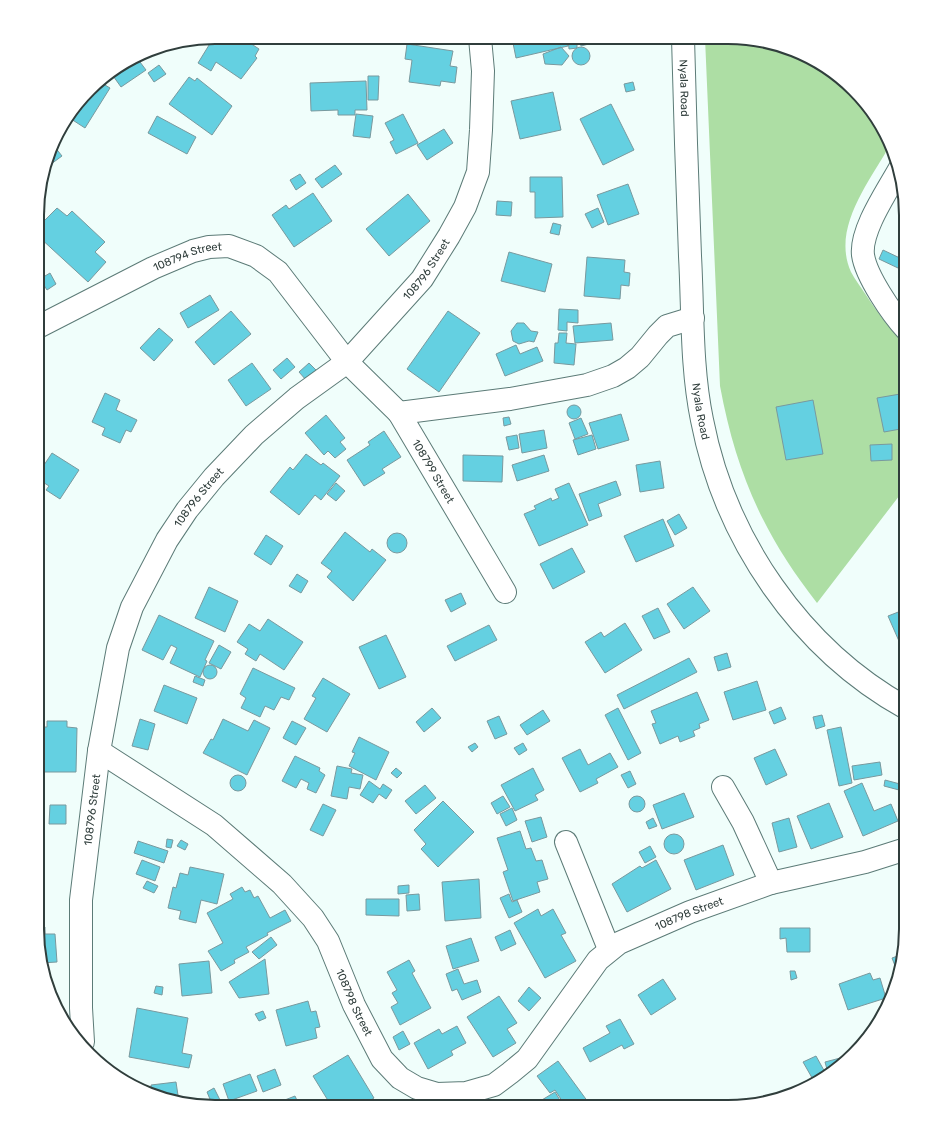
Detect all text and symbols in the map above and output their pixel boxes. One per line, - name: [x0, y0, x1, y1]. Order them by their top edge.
- street label: Nyala Road: [677, 59, 691, 117]
- street label: 108796 Street: [400, 236, 453, 303]
- street label: 108794 Street: [151, 240, 223, 274]
- street label: Nyala Road: [689, 382, 712, 441]
- street label: 108799 Street: [409, 437, 457, 506]
- street label: 108796 Street: [172, 465, 227, 530]
- street label: 108796 Street: [82, 773, 103, 846]
- street label: 108798 Street: [653, 894, 726, 933]
- street label: 108798 Street: [333, 967, 375, 1039]

